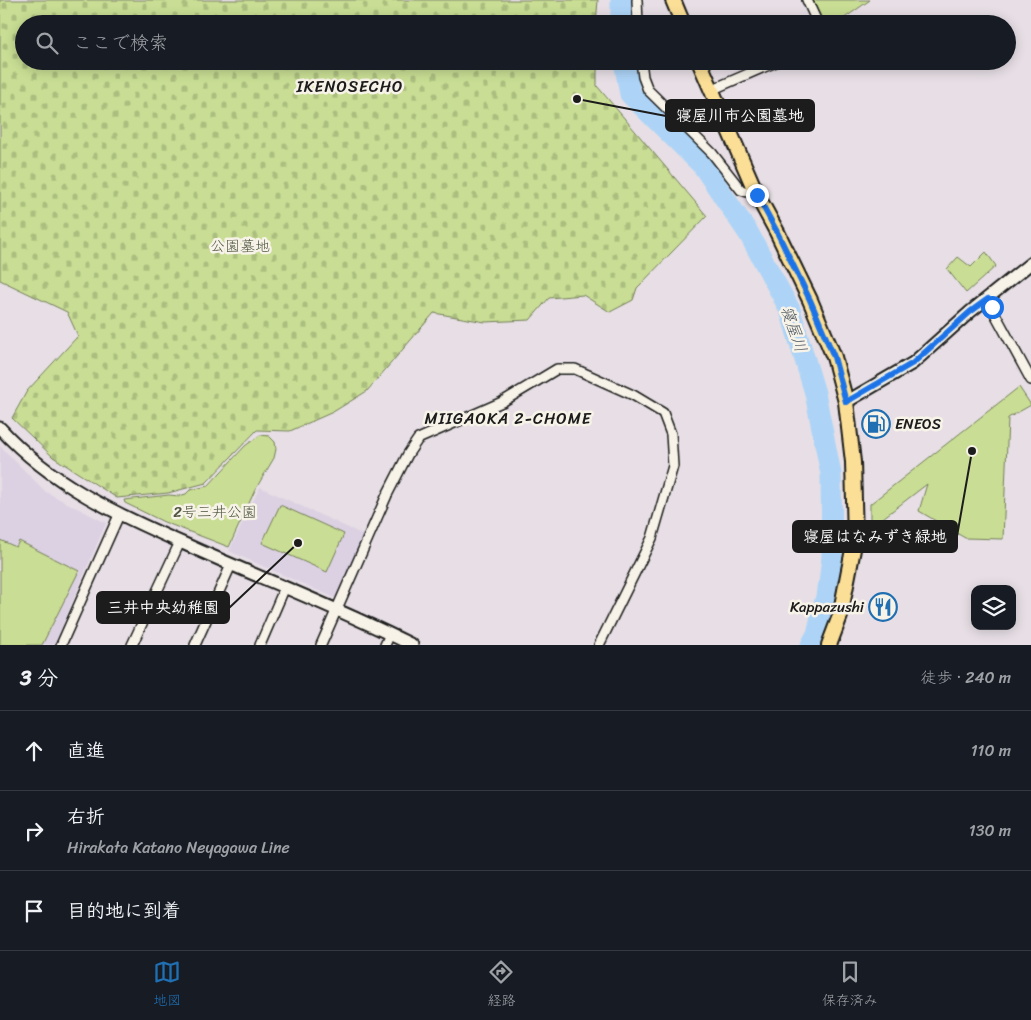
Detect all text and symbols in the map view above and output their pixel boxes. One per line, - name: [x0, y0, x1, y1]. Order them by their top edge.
- search box: [15, 15, 1016, 70]
- text: ここで検索: [73, 26, 168, 59]
- icon: search: [33, 29, 61, 57]
- district label: IKENOSECHO: [295, 72, 404, 101]
- callout: 寝屋川市公園墓地: [666, 100, 814, 131]
- text: 寝屋川市公園墓地: [676, 101, 804, 130]
- route end: [746, 184, 769, 207]
- park label: 公園墓地: [210, 233, 270, 259]
- route start: [981, 296, 1004, 319]
- water label: 寝屋川: [772, 302, 816, 356]
- district label: MIIGAOKA 2-CHOME: [424, 404, 592, 433]
- fuel station icon: ENEOS: [861, 409, 891, 439]
- place label: ENEOS: [895, 411, 942, 437]
- park label: 2号三井公園: [173, 499, 257, 525]
- callout: 寝屋はなみずき緑地: [793, 521, 957, 552]
- text: 寝屋はなみずき緑地: [803, 522, 947, 551]
- map controls: [971, 585, 1016, 630]
- button: layers: [971, 585, 1016, 630]
- callout: 三井中央幼稚園: [97, 592, 229, 623]
- restaurant icon: Kappazushi: [868, 592, 898, 622]
- text: 三井中央幼稚園: [107, 593, 219, 622]
- place label: Kappazushi: [790, 594, 865, 620]
- text: 3 分: [20, 659, 58, 697]
- text: 徒歩 · 240 m: [921, 663, 1011, 692]
- text: 直進: [67, 734, 105, 767]
- text: 110 m: [971, 736, 1011, 765]
- icon: ahead: [20, 737, 48, 765]
- text: 右折: [67, 800, 105, 833]
- text: 130 m: [969, 816, 1011, 845]
- icon: right: [20, 817, 48, 845]
- text: Hirakata Katano Neyagawa Line: [67, 833, 290, 862]
- text: 目的地に到着: [67, 894, 181, 927]
- icon: arrive: [20, 897, 48, 925]
- tab: 地図: [153, 958, 181, 1013]
- tab: 経路: [487, 958, 515, 1013]
- tab: 保存済み: [822, 958, 878, 1013]

